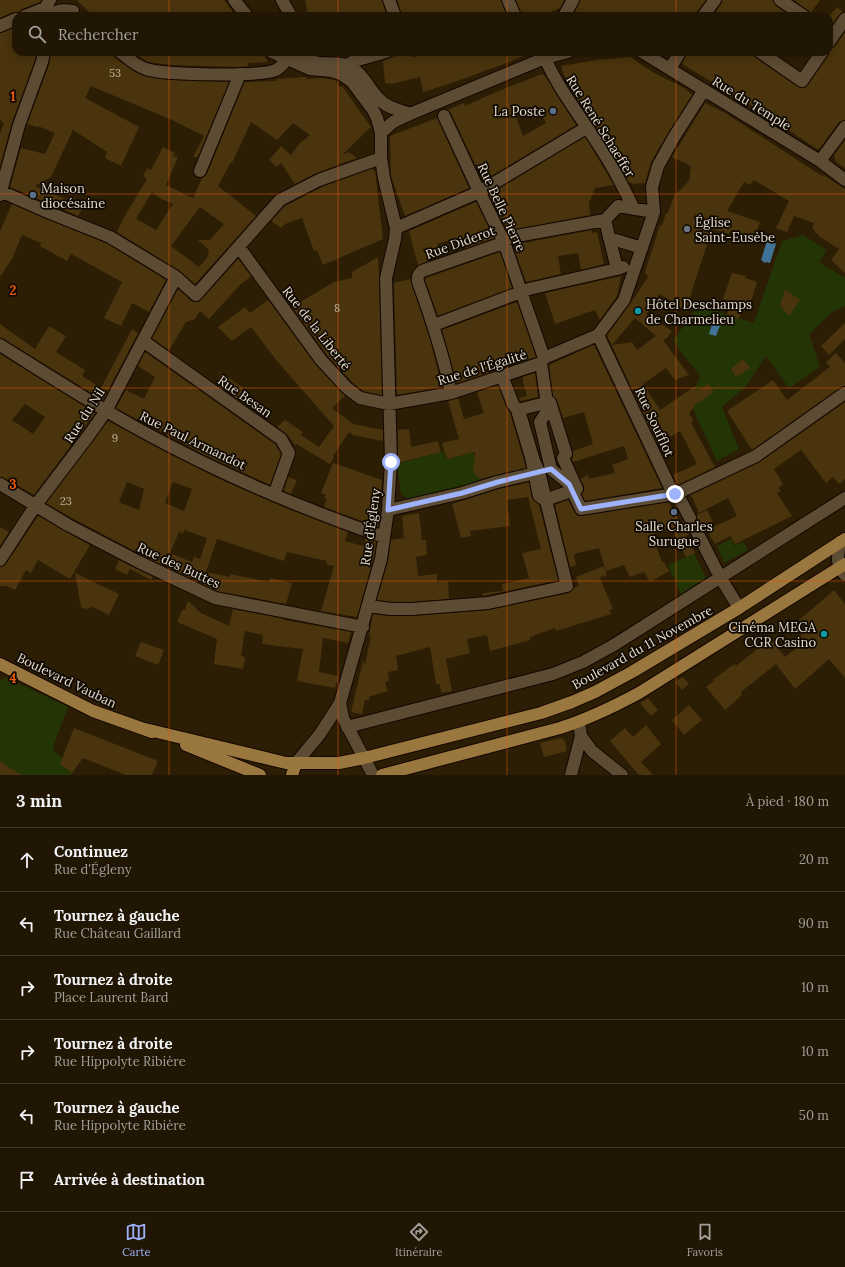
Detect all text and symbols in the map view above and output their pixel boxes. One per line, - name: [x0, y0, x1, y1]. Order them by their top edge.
- search box: [12, 12, 833, 56]
- icon: search: [26, 23, 48, 45]
- text: Rechercher: [58, 25, 138, 44]
- house number: 53: [109, 66, 121, 80]
- street label: Rue René Schaeffer: [562, 72, 639, 181]
- street label: Rue du Temple: [709, 72, 794, 134]
- text: 1: [10, 88, 16, 105]
- place label: La Poste: [494, 103, 545, 120]
- marker: La Poste: [548, 106, 558, 116]
- street label: Rue Belle Pierre: [474, 160, 530, 254]
- place label: Maison diocésaine: [41, 180, 105, 212]
- marker: Maison diocésaine: [28, 190, 38, 200]
- place label: Église Saint-Eusèbe: [695, 214, 775, 246]
- street label: Rue Diderot: [423, 222, 497, 263]
- marker: Église Saint-Eusèbe: [682, 224, 692, 234]
- text: 2: [10, 282, 17, 299]
- street label: Rue de la Liberté: [279, 283, 355, 374]
- place label: Hôtel Deschamps de Charmelieu: [646, 296, 752, 328]
- house number: 8: [334, 301, 340, 315]
- marker: Hôtel Deschamps de Charmelieu: [633, 306, 643, 316]
- street label: Rue de l'Égalité: [436, 346, 529, 389]
- street label: Rue Besan: [214, 372, 275, 421]
- street label: Rue du Nil: [60, 384, 109, 446]
- street label: Rue Soufflot: [631, 385, 678, 460]
- street label: Rue Paul Armandot: [137, 407, 249, 473]
- house number: 9: [112, 431, 118, 445]
- route start: [382, 453, 400, 471]
- text: 3: [9, 476, 17, 493]
- route end: [666, 485, 684, 503]
- street label: Rue d'Égleny: [357, 487, 384, 567]
- house number: 23: [60, 494, 72, 508]
- marker: Salle Charles Surugue: [669, 507, 679, 517]
- place label: Salle Charles Surugue: [635, 518, 713, 550]
- street label: Rue des Buttes: [135, 539, 223, 592]
- street label: Boulevard du 11 Novembre: [569, 602, 716, 693]
- place label: Cinéma MEGA CGR Casino: [729, 619, 817, 651]
- marker: Cinéma MEGA CGR Casino: [819, 629, 829, 639]
- street label: Boulevard Vauban: [14, 649, 119, 712]
- text: 4: [9, 670, 17, 687]
- text: 3 min: [16, 790, 62, 812]
- text: À pied · 180 m: [746, 793, 829, 810]
- text: Continuez: [54, 842, 128, 861]
- icon: ahead: [16, 849, 38, 871]
- text: 20 m: [799, 851, 829, 868]
- text: Rue d'Égleny: [54, 861, 132, 878]
- text: Tournez à gauche: [54, 906, 180, 925]
- icon: left: [16, 913, 38, 935]
- text: 90 m: [798, 915, 829, 932]
- text: Rue Château Gaillard: [54, 925, 181, 942]
- text: Tournez à droite: [54, 970, 173, 989]
- icon: right: [16, 977, 38, 999]
- text: 10 m: [801, 979, 829, 996]
- text: Place Laurent Bard: [54, 989, 168, 1006]
- text: Tournez à droite: [54, 1034, 173, 1053]
- icon: right: [16, 1041, 38, 1063]
- text: 10 m: [801, 1043, 829, 1060]
- text: Rue Hippolyte Ribière: [54, 1053, 186, 1070]
- text: Tournez à gauche: [54, 1098, 180, 1117]
- icon: left: [16, 1105, 38, 1127]
- text: 50 m: [799, 1107, 829, 1124]
- text: Rue Hippolyte Ribière: [54, 1117, 186, 1134]
- icon: arrive: [16, 1169, 38, 1191]
- text: Arrivée à destination: [54, 1170, 205, 1189]
- tab: Carte: [122, 1221, 151, 1259]
- tab: Itinéraire: [395, 1221, 443, 1259]
- tab: Favoris: [687, 1221, 723, 1259]

